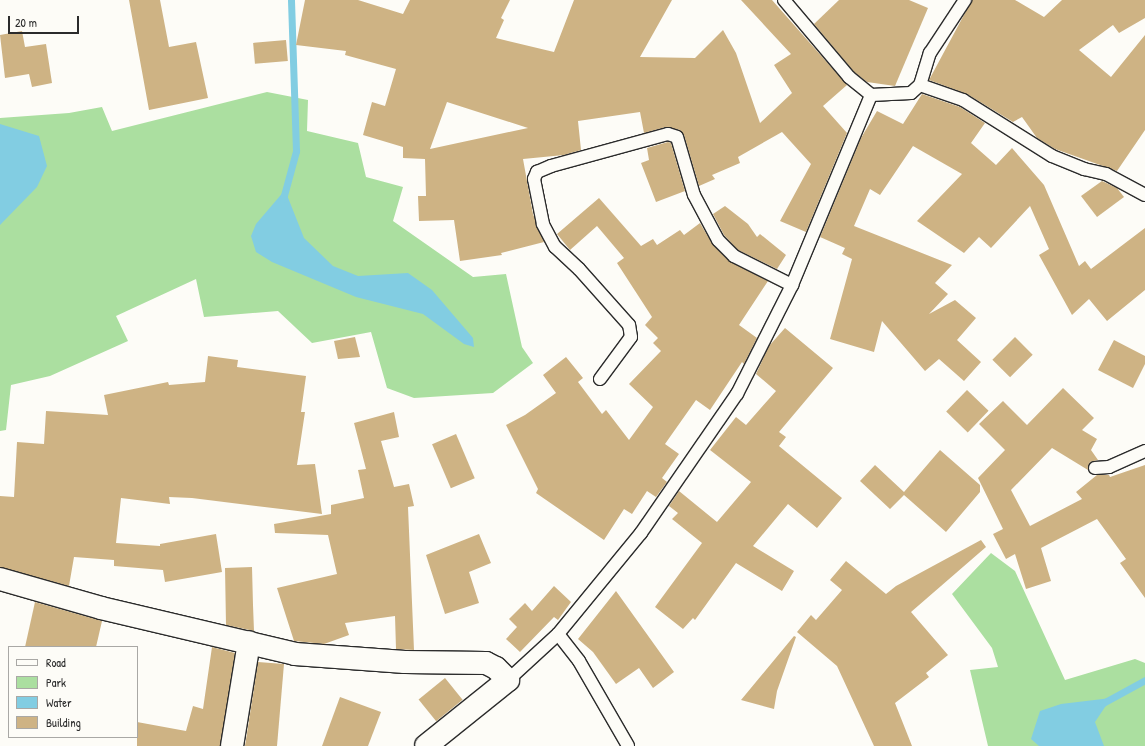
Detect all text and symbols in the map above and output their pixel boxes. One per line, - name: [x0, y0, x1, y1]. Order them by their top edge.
- scale bar: [10, 8, 81, 34]
- text: 20 m: [15, 14, 37, 31]
- legend: [8, 646, 138, 738]
- text: Road: [46, 654, 66, 671]
- text: Park: [46, 674, 66, 691]
- text: Water: [46, 694, 72, 711]
- text: Building: [46, 714, 81, 731]

